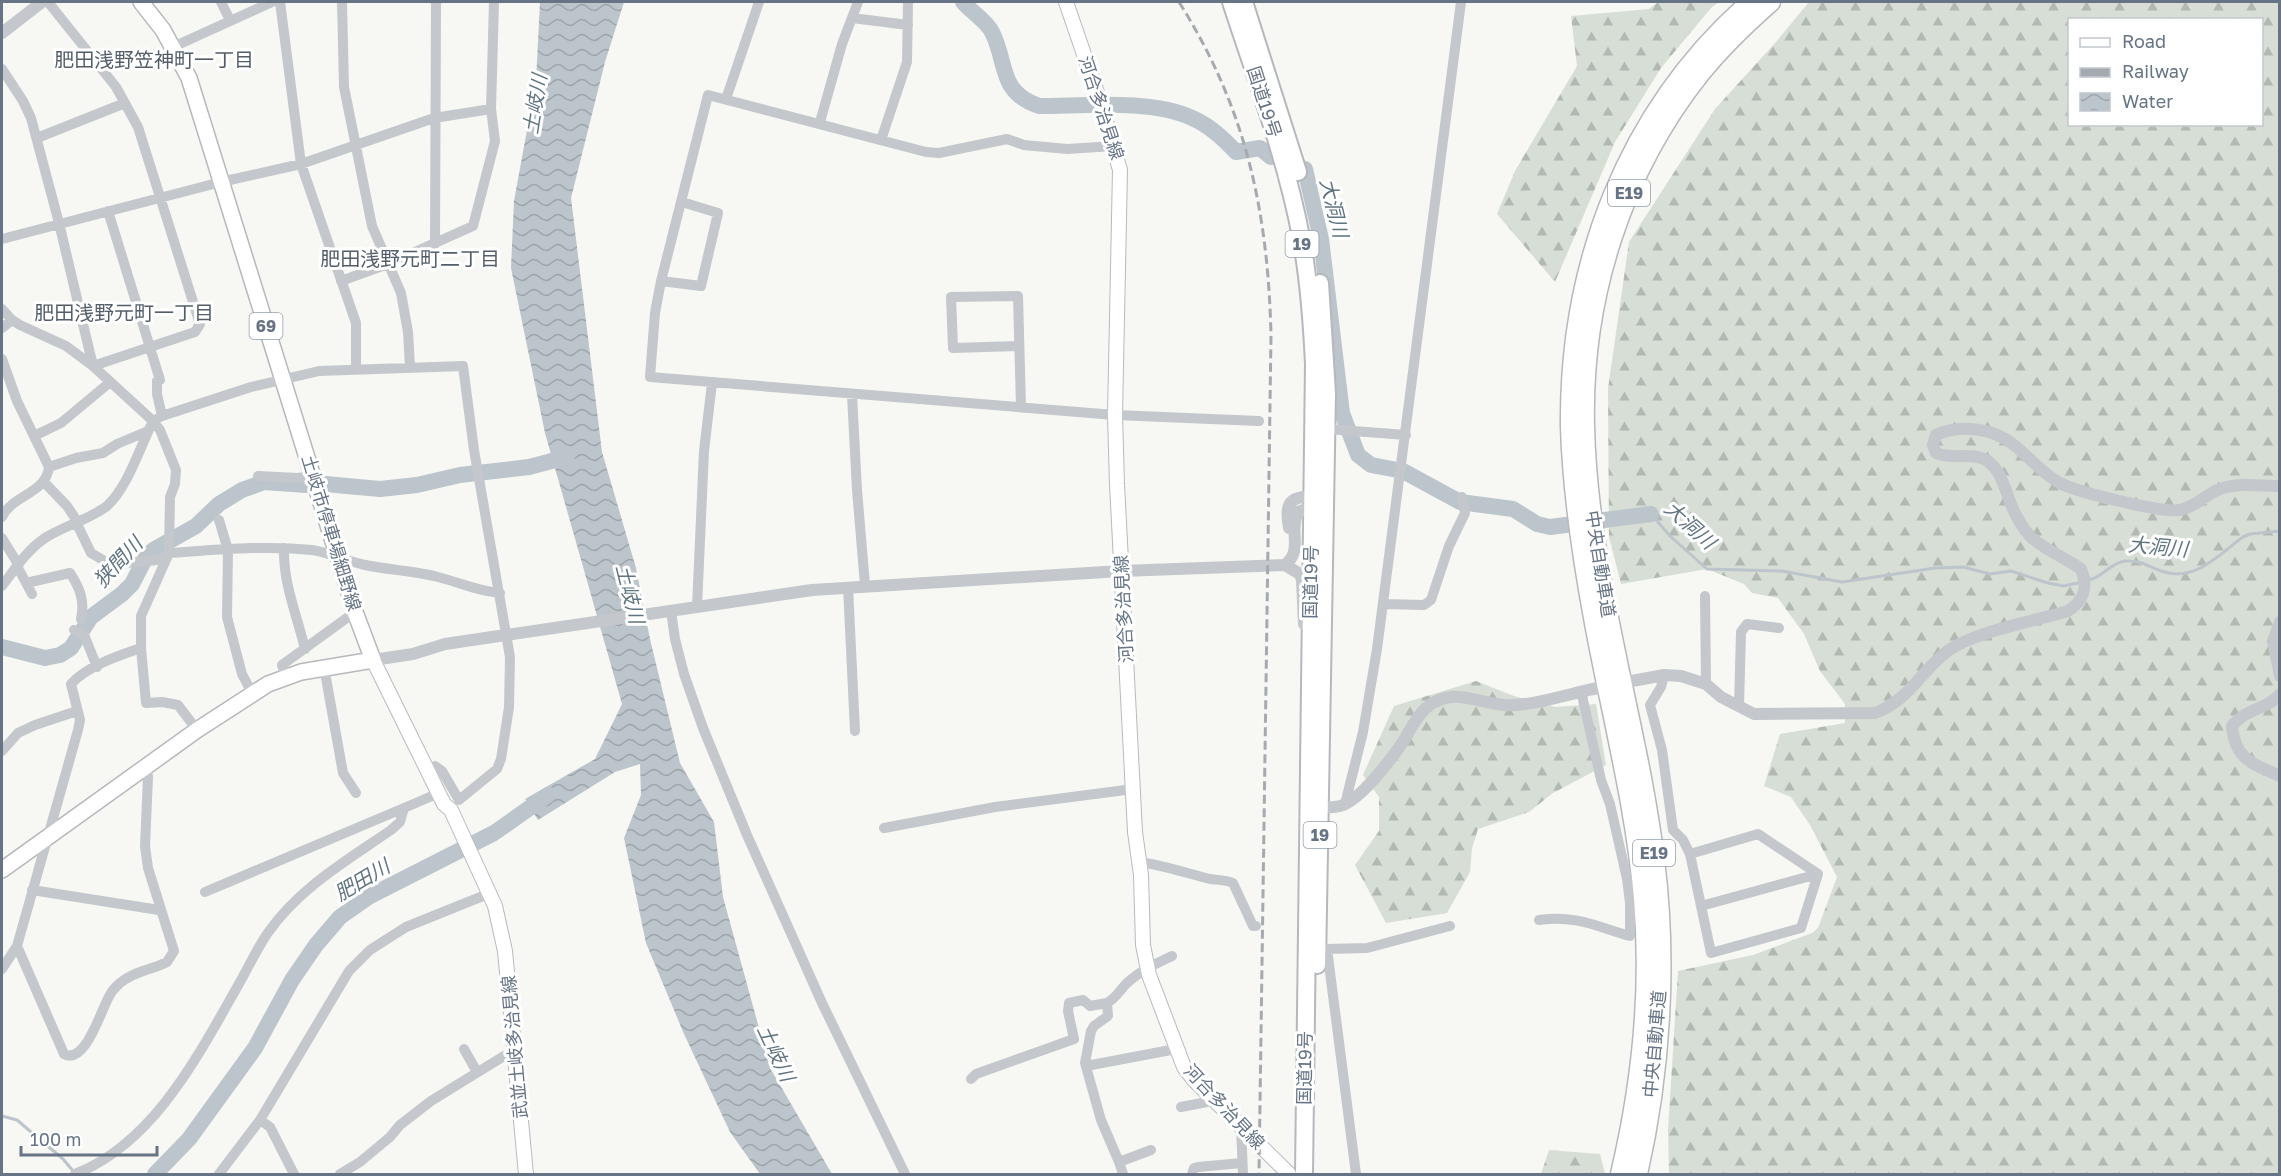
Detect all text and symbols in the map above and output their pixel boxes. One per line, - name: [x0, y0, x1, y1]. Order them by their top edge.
- legend: [2068, 18, 2263, 126]
- text: Road: [2122, 30, 2166, 52]
- district label: 肥田浅野笠神町一丁目: [54, 47, 254, 71]
- street label: 河合多治見線: [1075, 53, 1129, 162]
- text: Railway: [2122, 60, 2189, 82]
- street label: 国道19号: [1243, 63, 1287, 140]
- water label: 土岐川: [517, 70, 551, 135]
- text: Water: [2122, 90, 2173, 112]
- water label: 大洞川: [1316, 176, 1354, 242]
- road number: E19: [1608, 180, 1650, 206]
- road number: 19: [1286, 231, 1318, 257]
- district label: 肥田浅野元町二丁目: [320, 246, 500, 270]
- district label: 肥田浅野元町一丁目: [34, 300, 214, 324]
- road number: 69: [250, 313, 282, 339]
- street label: 土岐市停車場細野線: [298, 452, 366, 613]
- water label: 大洞川: [1660, 495, 1722, 555]
- street label: 中央自動車道: [1582, 509, 1620, 619]
- water label: 狭間川: [88, 530, 148, 591]
- water label: 大洞川: [2127, 531, 2191, 561]
- street label: 国道19号: [1298, 545, 1322, 619]
- street label: 河合多治見線: [1109, 555, 1137, 664]
- water label: 土岐川: [612, 562, 650, 628]
- road number: 19: [1304, 822, 1336, 848]
- road number: E19: [1633, 840, 1675, 866]
- water label: 肥田川: [330, 852, 395, 905]
- street label: 武並土岐多治見線: [497, 974, 531, 1120]
- street label: 中央自動車道: [1638, 989, 1670, 1099]
- water label: 土岐川: [753, 1020, 801, 1087]
- street label: 国道19号: [1292, 1031, 1316, 1105]
- street label: 河合多治見線: [1180, 1059, 1270, 1153]
- scale bar: [21, 1119, 158, 1157]
- text: 100 m: [30, 1128, 81, 1150]

